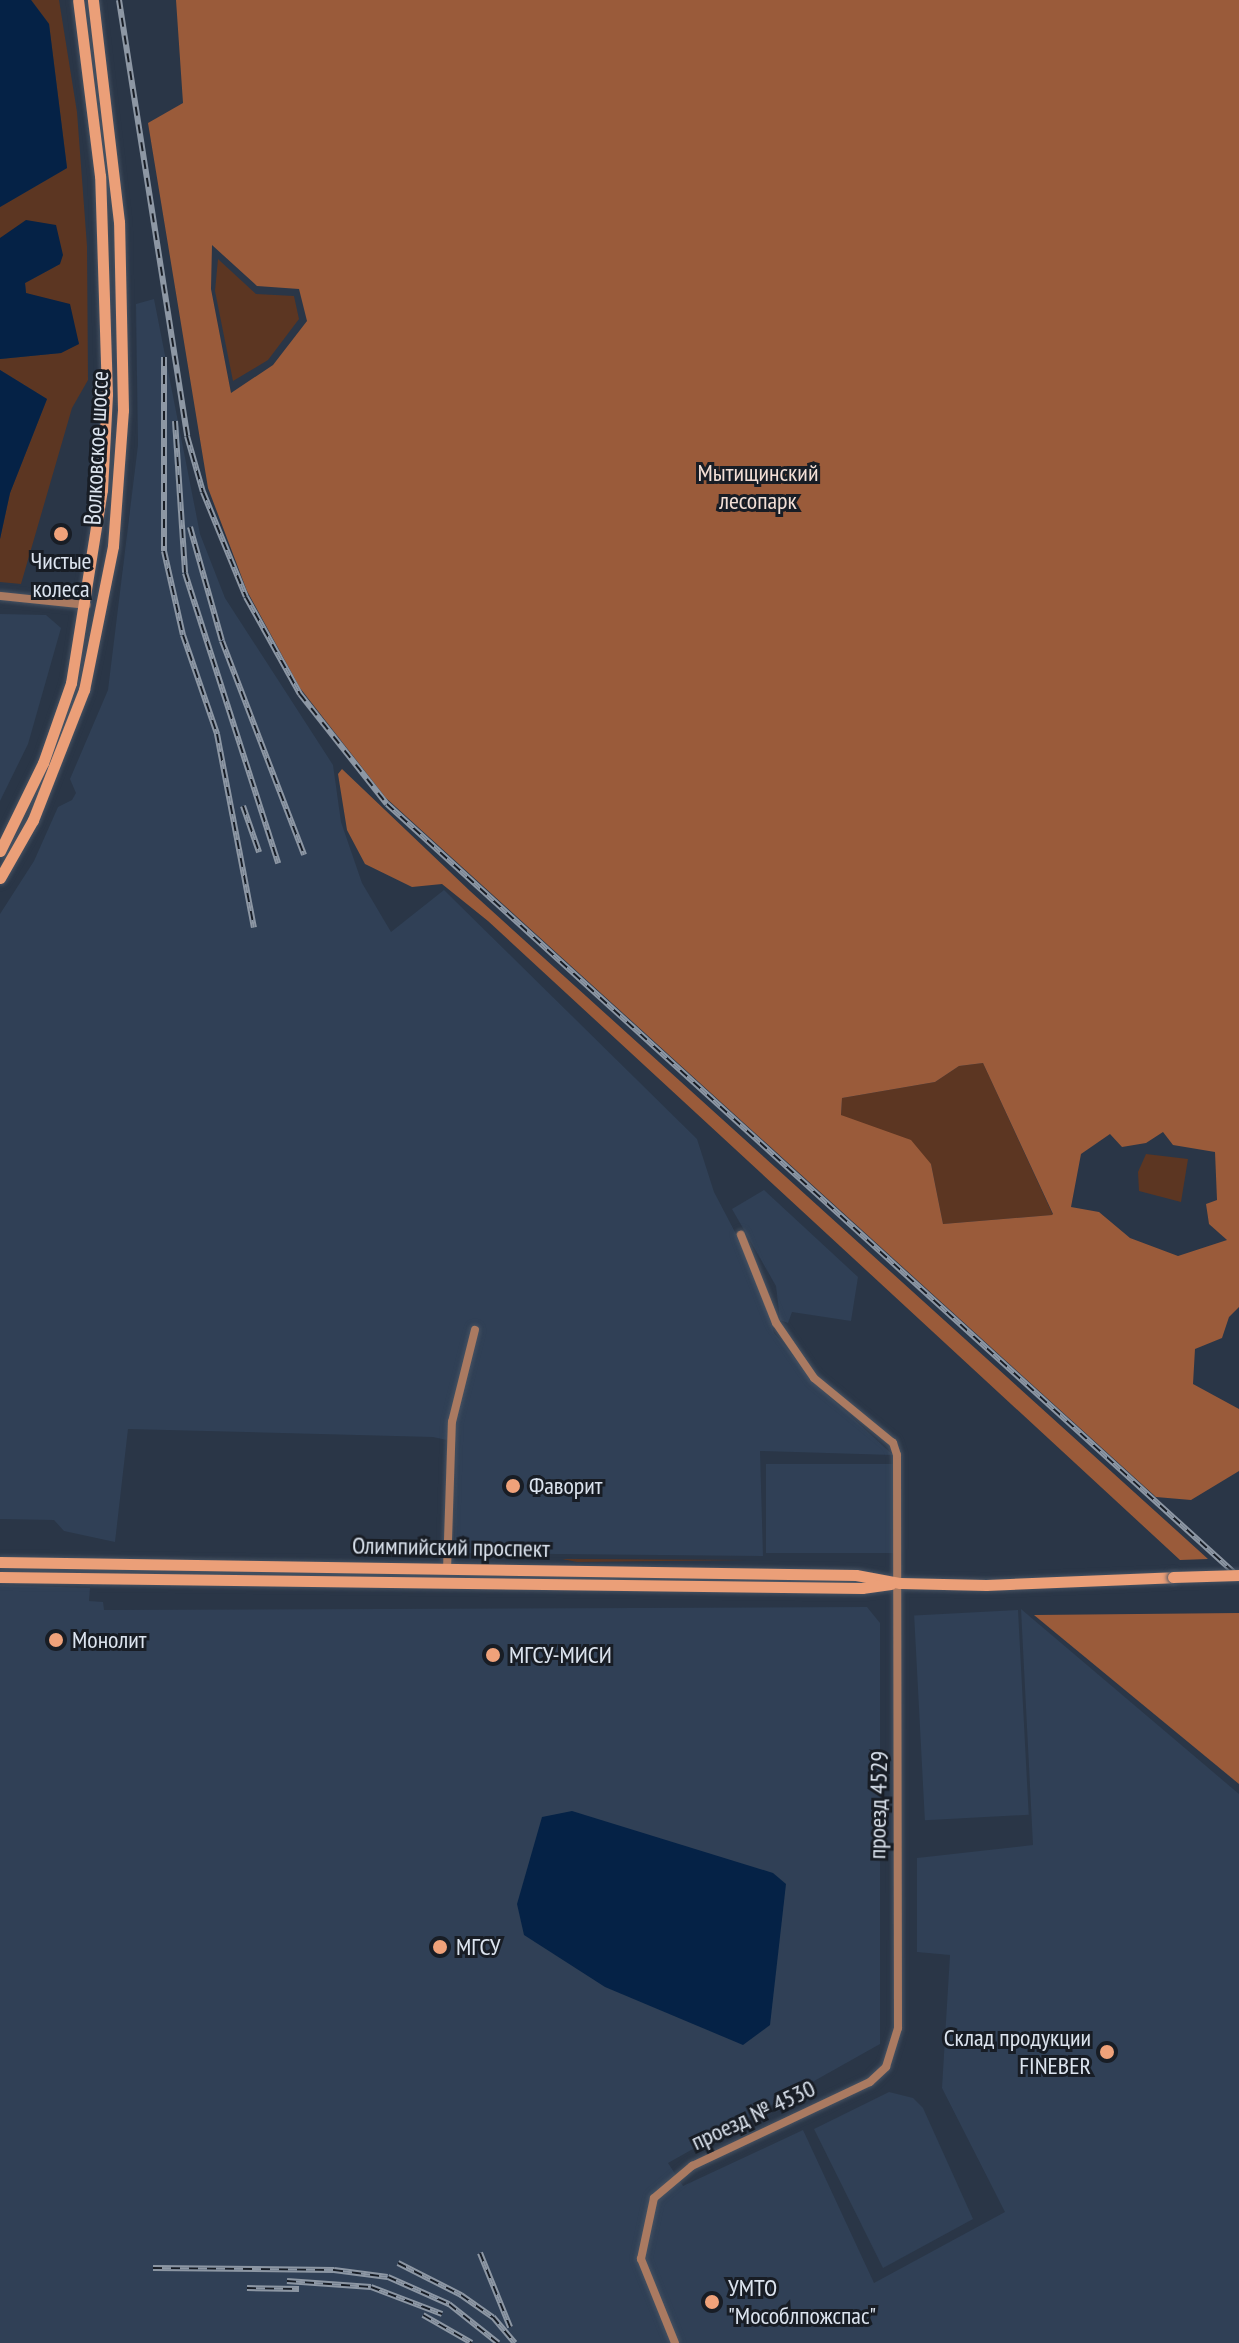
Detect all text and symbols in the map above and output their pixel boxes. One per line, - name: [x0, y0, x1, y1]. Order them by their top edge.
- street label: Волковское шоссе: [78, 370, 114, 526]
- park label: Мытищинский лесопарк: [698, 459, 818, 515]
- marker: Чистые колеса: [52, 525, 70, 543]
- place label: Чистые колеса: [30, 547, 92, 603]
- place label: Фаворит: [529, 1472, 602, 1500]
- marker: Фаворит: [504, 1477, 522, 1495]
- street label: Олимпийский проспект: [352, 1531, 550, 1563]
- place label: Монолит: [72, 1626, 146, 1654]
- marker: Монолит: [47, 1631, 65, 1649]
- place label: МГСУ-МИСИ: [509, 1641, 612, 1669]
- marker: МГСУ-МИСИ: [484, 1646, 502, 1664]
- street label: проезд 4529: [863, 1751, 893, 1859]
- place label: МГСУ: [456, 1933, 501, 1961]
- marker: МГСУ: [431, 1938, 449, 1956]
- place label: Склад продукции FINEBER: [944, 2024, 1091, 2080]
- marker: Склад продукции FINEBER: [1098, 2043, 1116, 2061]
- street label: проезд № 4530: [687, 2074, 819, 2156]
- place label: УМТО "Мособлпожспас": [728, 2274, 876, 2330]
- marker: УМТО "Мособлпожспас": [703, 2293, 721, 2311]

